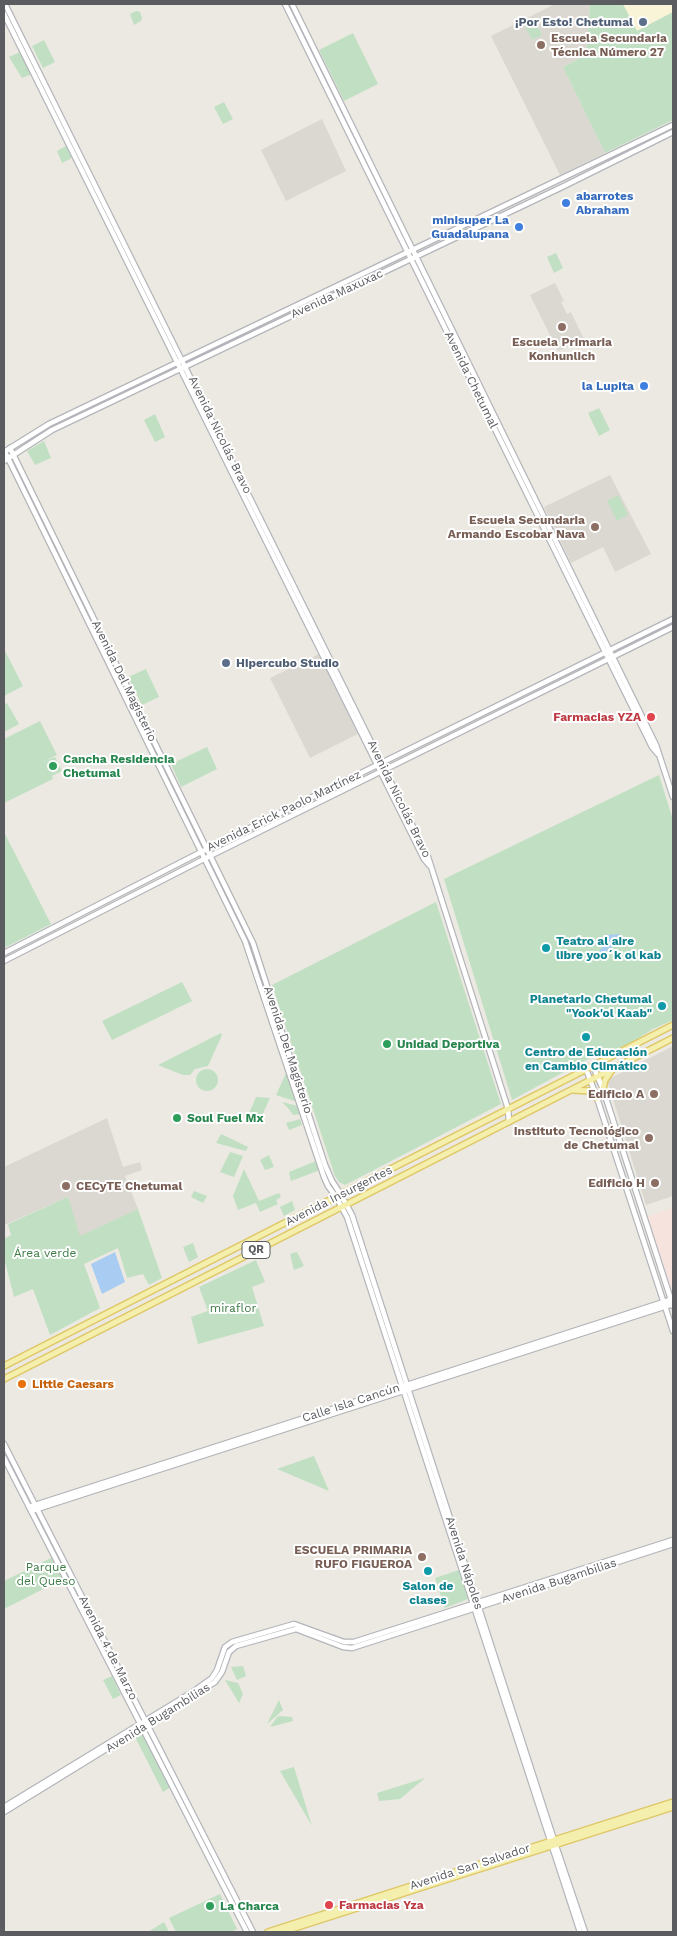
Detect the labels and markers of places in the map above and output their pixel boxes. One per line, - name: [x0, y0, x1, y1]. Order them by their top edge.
- place label: ¡Por Esto! Chetumal: [515, 15, 633, 29]
- marker: ¡Por Esto! Chetumal: [637, 16, 649, 28]
- place label: Escuela Secundaria Técnica Número 27: [551, 31, 667, 59]
- marker: Escuela Secundaria Técnica Número 27: [535, 39, 547, 51]
- place label: abarrotes Abraham: [576, 189, 633, 217]
- marker: abarrotes Abraham: [560, 197, 572, 209]
- place label: minisuper La Guadalupana: [431, 213, 509, 241]
- marker: minisuper La Guadalupana: [513, 221, 525, 233]
- marker: Escuela Primaria Konhunlich: [556, 321, 568, 333]
- place label: Escuela Primaria Konhunlich: [512, 335, 612, 363]
- place label: la Lupita: [582, 379, 634, 393]
- marker: la Lupita: [638, 380, 650, 392]
- place label: Escuela Secundaria Armando Escobar Nava: [448, 513, 585, 541]
- marker: Escuela Secundaria Armando Escobar Nava: [589, 521, 601, 533]
- place label: Hipercubo Studio: [236, 656, 339, 670]
- marker: Hipercubo Studio: [220, 657, 232, 669]
- place label: Farmacias YZA: [553, 710, 641, 724]
- marker: Farmacias YZA: [645, 711, 657, 723]
- place label: Cancha Residencia Chetumal: [63, 752, 174, 780]
- marker: Cancha Residencia Chetumal: [47, 760, 59, 772]
- place label: Teatro al aire libre yoo´k ol kab: [556, 934, 661, 962]
- marker: Teatro al aire libre yoo´k ol kab: [540, 942, 552, 954]
- place label: Planetario Chetumal "Yook'ol Kaab": [530, 992, 652, 1020]
- marker: Planetario Chetumal "Yook'ol Kaab": [656, 1000, 668, 1012]
- marker: Centro de Educación en Cambio Climático: [580, 1031, 592, 1043]
- place label: Unidad Deportiva: [397, 1037, 499, 1051]
- marker: Unidad Deportiva: [381, 1038, 393, 1050]
- place label: Centro de Educación en Cambio Climático: [525, 1045, 647, 1073]
- place label: Edificio A: [588, 1087, 644, 1101]
- marker: Edificio A: [648, 1088, 660, 1100]
- place label: Soul Fuel Mx: [187, 1111, 264, 1125]
- marker: Soul Fuel Mx: [171, 1112, 183, 1124]
- place label: Instituto Tecnológico de Chetumal: [514, 1124, 639, 1152]
- marker: Instituto Tecnológico de Chetumal: [643, 1132, 655, 1144]
- place label: Edificio H: [588, 1176, 645, 1190]
- marker: Edificio H: [649, 1177, 661, 1189]
- place label: CECyTE Chetumal: [76, 1179, 182, 1193]
- marker: CECyTE Chetumal: [60, 1180, 72, 1192]
- place label: Little Caesars: [32, 1377, 114, 1391]
- marker: Little Caesars: [16, 1378, 28, 1390]
- place label: ESCUELA PRIMARIA RUFO FIGUEROA: [294, 1543, 412, 1571]
- marker: ESCUELA PRIMARIA RUFO FIGUEROA: [416, 1551, 428, 1563]
- marker: Salon de clases: [422, 1565, 434, 1577]
- place label: Salon de clases: [402, 1579, 454, 1607]
- place label: Farmacias Yza: [339, 1898, 424, 1912]
- place label: La Charca: [220, 1899, 279, 1913]
- marker: Farmacias Yza: [323, 1899, 335, 1911]
- marker: La Charca: [204, 1900, 216, 1912]

